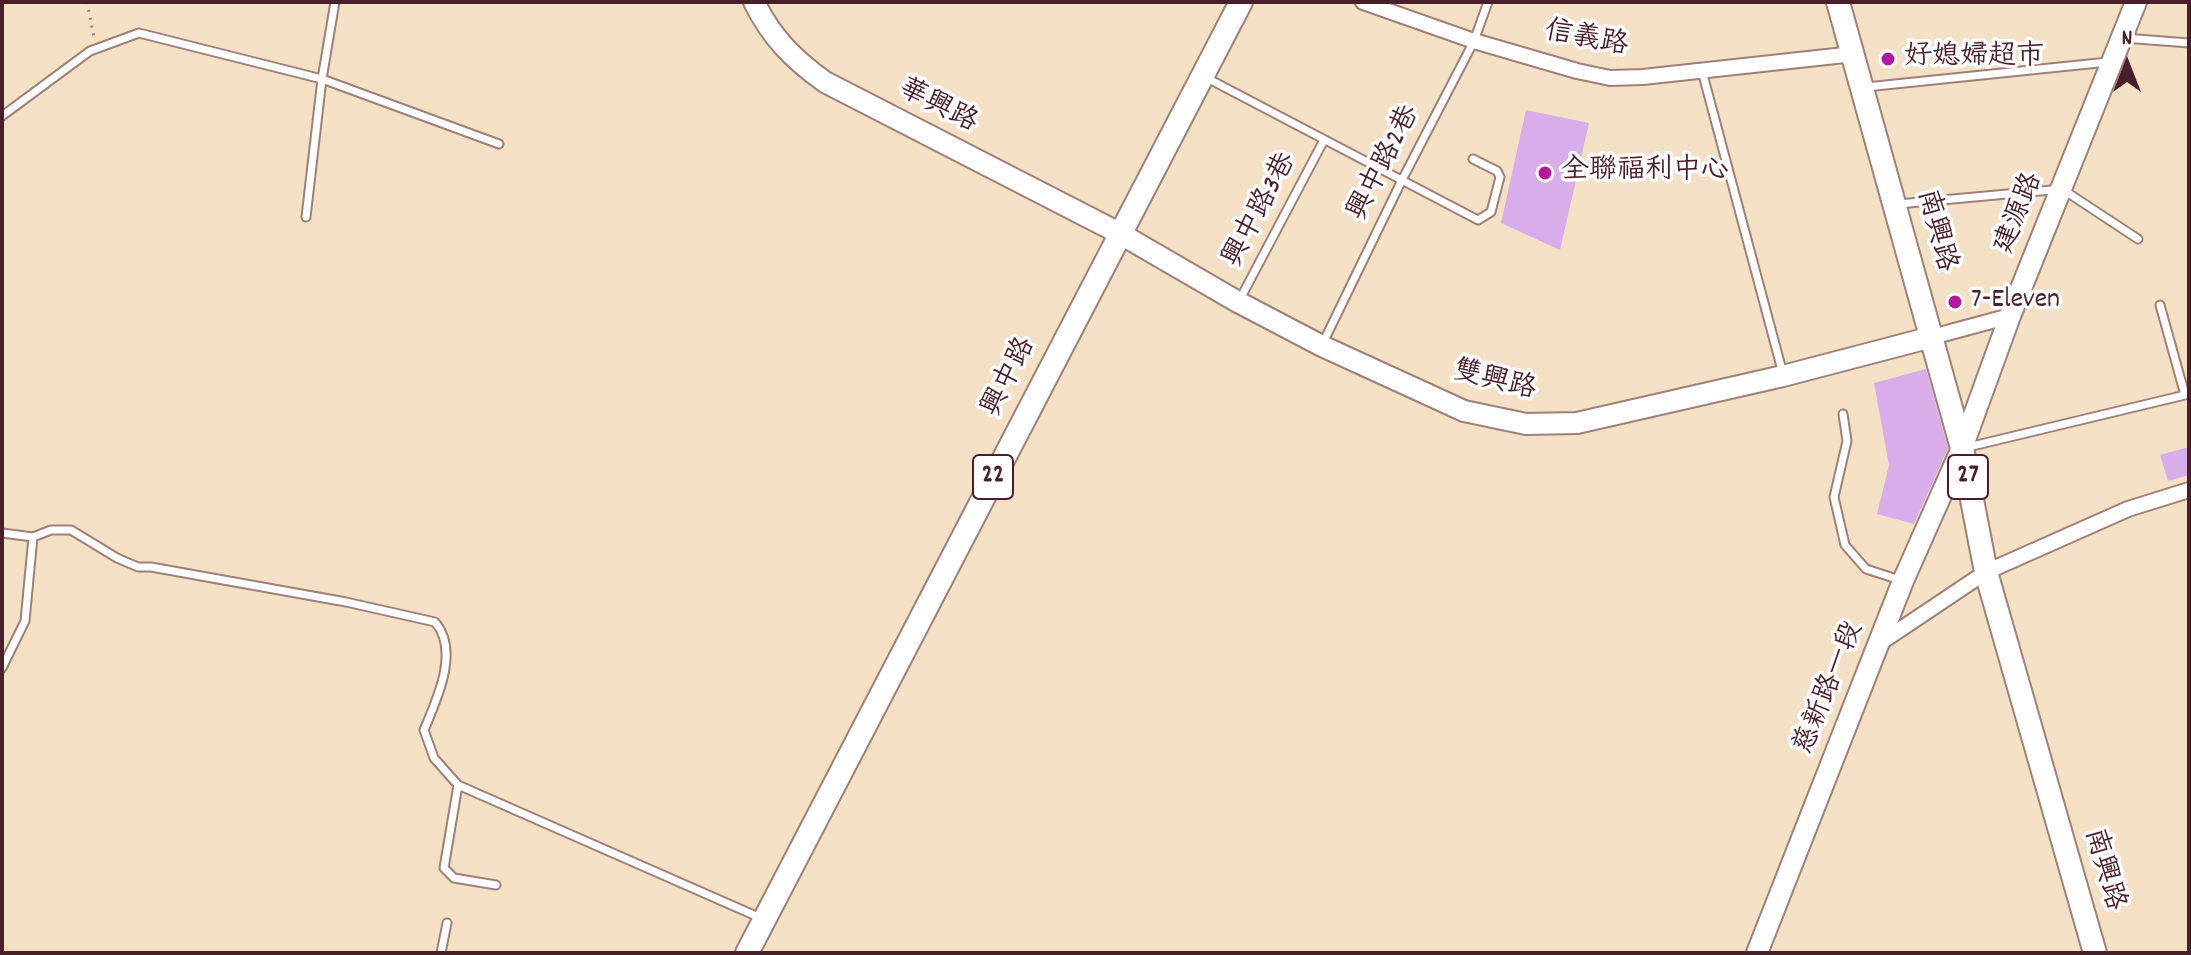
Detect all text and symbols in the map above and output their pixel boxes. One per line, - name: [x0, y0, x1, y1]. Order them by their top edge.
- street label: 信義路: [1542, 16, 1630, 66]
- north arrow: [2087, 24, 2167, 104]
- text: N: [2122, 24, 2132, 55]
- place label: 好媳婦超市: [1904, 42, 2044, 76]
- marker: 好媳婦超市: [1879, 50, 1897, 68]
- street label: 華興路: [892, 74, 982, 142]
- street label: 興中路2巷: [1343, 101, 1429, 227]
- street label: 興中路3巷: [1218, 148, 1306, 274]
- place label: 全聯福利中心: [1561, 156, 1729, 190]
- marker: 全聯福利中心: [1536, 164, 1554, 182]
- street label: 建源路: [1990, 169, 2052, 259]
- street label: 南興路: [1907, 186, 1961, 276]
- place label: 7-Eleven: [1971, 285, 2060, 319]
- marker: 7-Eleven: [1946, 293, 1964, 311]
- street label: 興中路: [977, 333, 1045, 423]
- street label: 雙興路: [1449, 357, 1539, 409]
- road number: 22: [973, 455, 1013, 499]
- road number: 27: [1948, 455, 1988, 499]
- street label: 慈新路一段: [1789, 618, 1873, 760]
- street label: 南興路: [2074, 825, 2130, 915]

